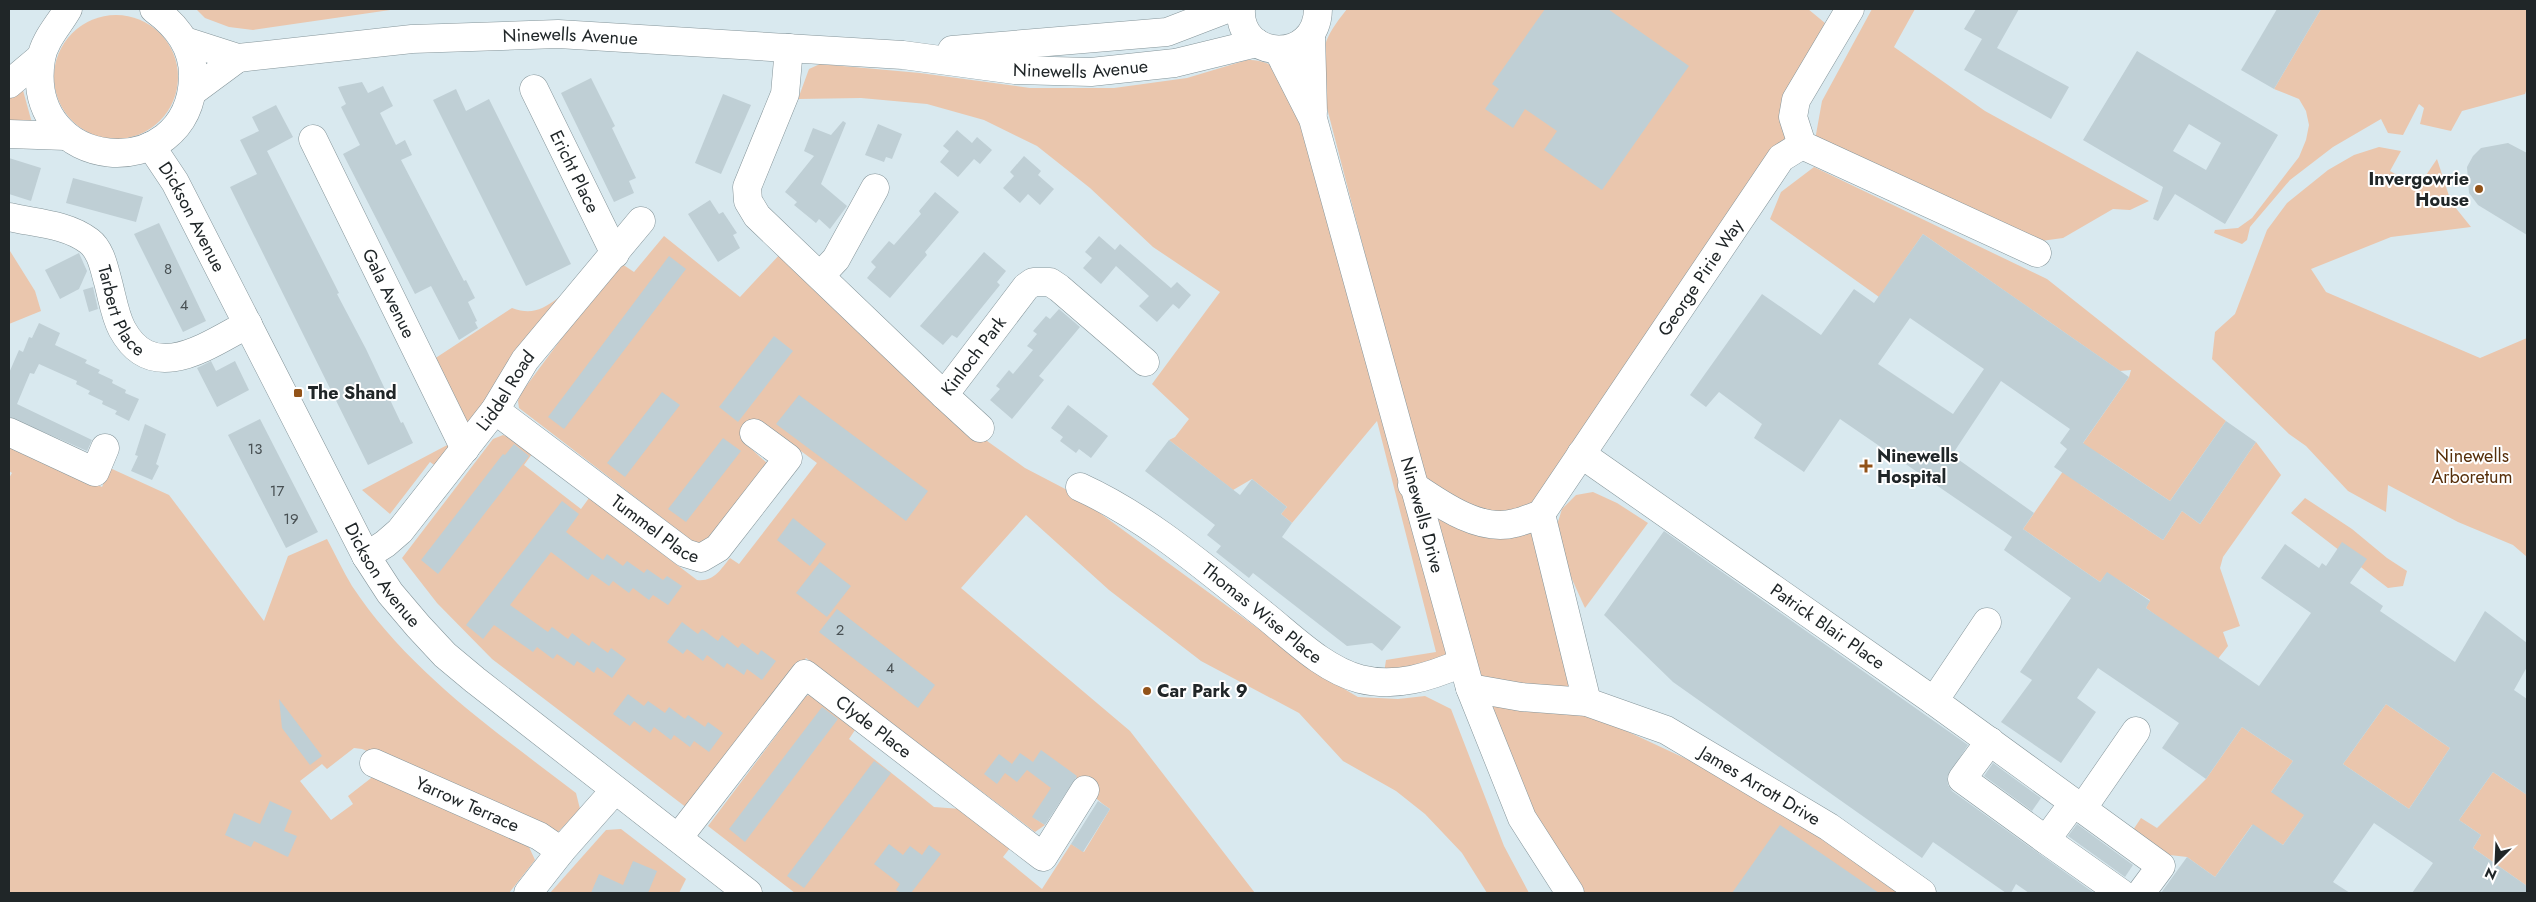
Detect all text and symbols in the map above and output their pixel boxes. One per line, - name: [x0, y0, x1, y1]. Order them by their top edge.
- street label: Ninewells Avenue: [502, 21, 639, 52]
- street label: Ninewells Avenue: [1013, 53, 1149, 85]
- street label: Ericht Place: [543, 126, 606, 217]
- street label: Dickson Avenue: [152, 156, 232, 277]
- place label: Invergowrie House: [2369, 166, 2469, 213]
- marker: Invergowrie House: [2473, 183, 2485, 195]
- street label: George Pirie Way: [1651, 214, 1749, 341]
- street label: Gala Avenue: [356, 244, 422, 343]
- house number: 8: [164, 258, 172, 280]
- street label: Tarbert Place: [91, 262, 150, 363]
- house number: 4: [180, 294, 189, 316]
- street label: Kinloch Park: [935, 311, 1012, 401]
- street label: Liddel Road: [470, 345, 541, 437]
- place label: The Shand: [308, 380, 397, 406]
- marker: The Shand: [292, 387, 304, 399]
- house number: 13: [248, 438, 262, 460]
- place label: Ninewells Hospital: [1877, 443, 1958, 490]
- park label: Ninewells Arboretum: [2431, 443, 2513, 490]
- street label: Ninewells Drive: [1394, 454, 1451, 576]
- marker: Ninewells Hospital: [1859, 459, 1873, 473]
- house number: 17: [270, 480, 284, 502]
- street label: Tummel Place: [605, 489, 702, 570]
- house number: 19: [283, 508, 299, 530]
- street label: Dickson Avenue: [338, 518, 427, 633]
- street label: Thomas Wise Place: [1196, 557, 1327, 670]
- street label: Patrick Blair Place: [1765, 577, 1890, 676]
- house number: 2: [836, 619, 844, 641]
- house number: 4: [886, 657, 895, 679]
- place label: Car Park 9: [1157, 678, 1248, 704]
- marker: Car Park 9: [1141, 685, 1153, 697]
- street label: Clyde Place: [830, 689, 917, 764]
- street label: James Arrott Drive: [1693, 739, 1825, 832]
- street label: Yarrow Terrace: [411, 770, 523, 839]
- north arrow: [2471, 837, 2521, 887]
- text: N: [2482, 862, 2500, 885]

